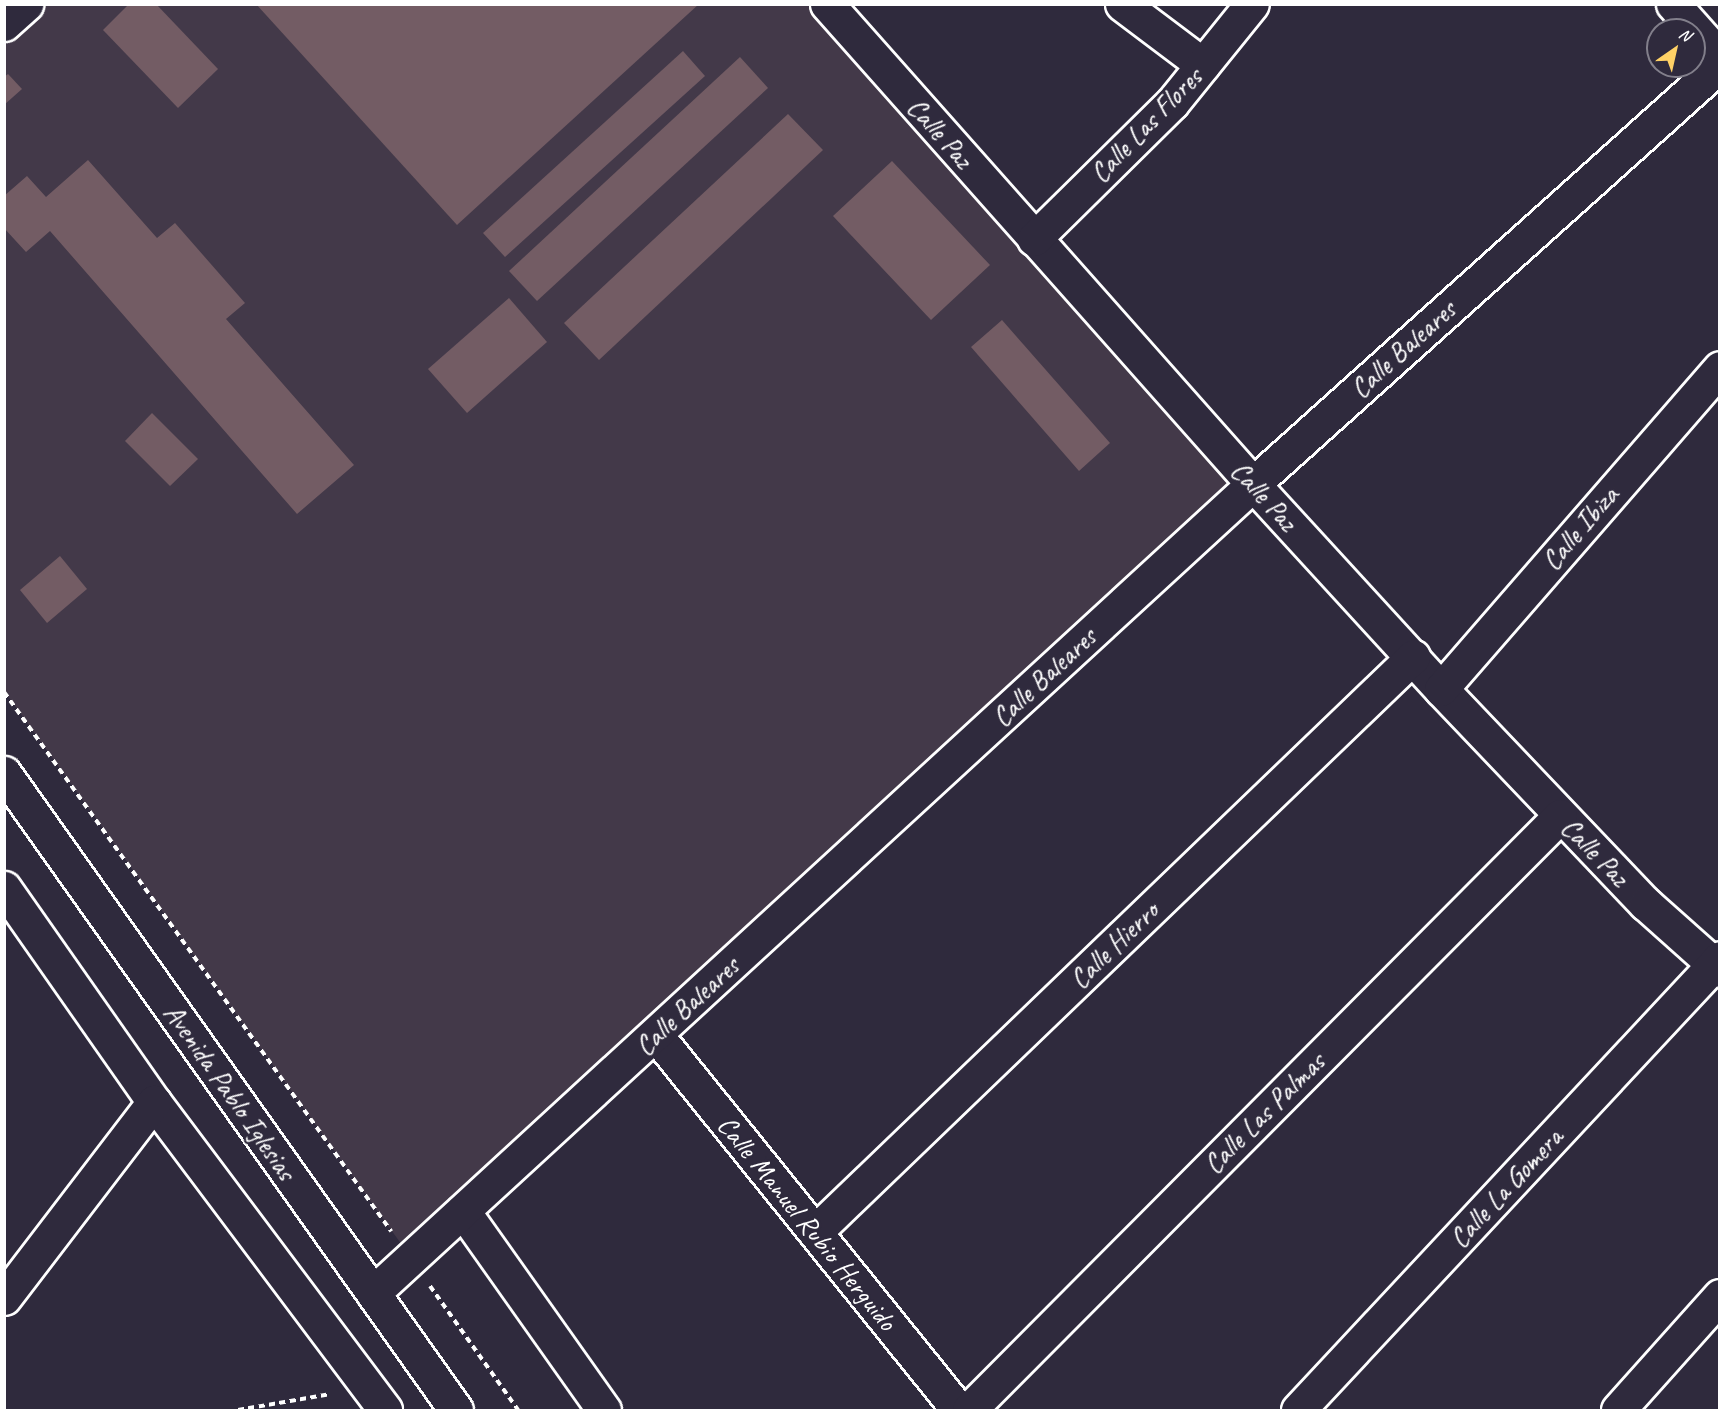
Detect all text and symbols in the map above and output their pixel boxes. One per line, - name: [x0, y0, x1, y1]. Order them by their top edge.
- north arrow: [1646, 18, 1706, 78]
- text: N: [1675, 24, 1695, 46]
- street label: Calle Las Flores: [1083, 60, 1209, 190]
- street label: Calle Paz: [900, 90, 980, 176]
- street label: Calle Baleares: [1343, 292, 1463, 406]
- street label: Calle Paz: [1224, 454, 1304, 538]
- street label: Calle Ibiza: [1535, 479, 1625, 577]
- street label: Calle Baleares: [984, 620, 1104, 734]
- street label: Calle Paz: [1554, 810, 1636, 894]
- street label: Calle Hierro: [1062, 894, 1166, 996]
- street label: Calle Baleares: [627, 949, 747, 1063]
- street label: Avenida Pablo Iglesias: [157, 997, 303, 1187]
- street label: Calle Las Palmas: [1196, 1045, 1332, 1181]
- street label: Calle Manuel Rubio Herguido: [710, 1109, 904, 1337]
- street label: Calle La Gomera: [1442, 1121, 1570, 1255]

